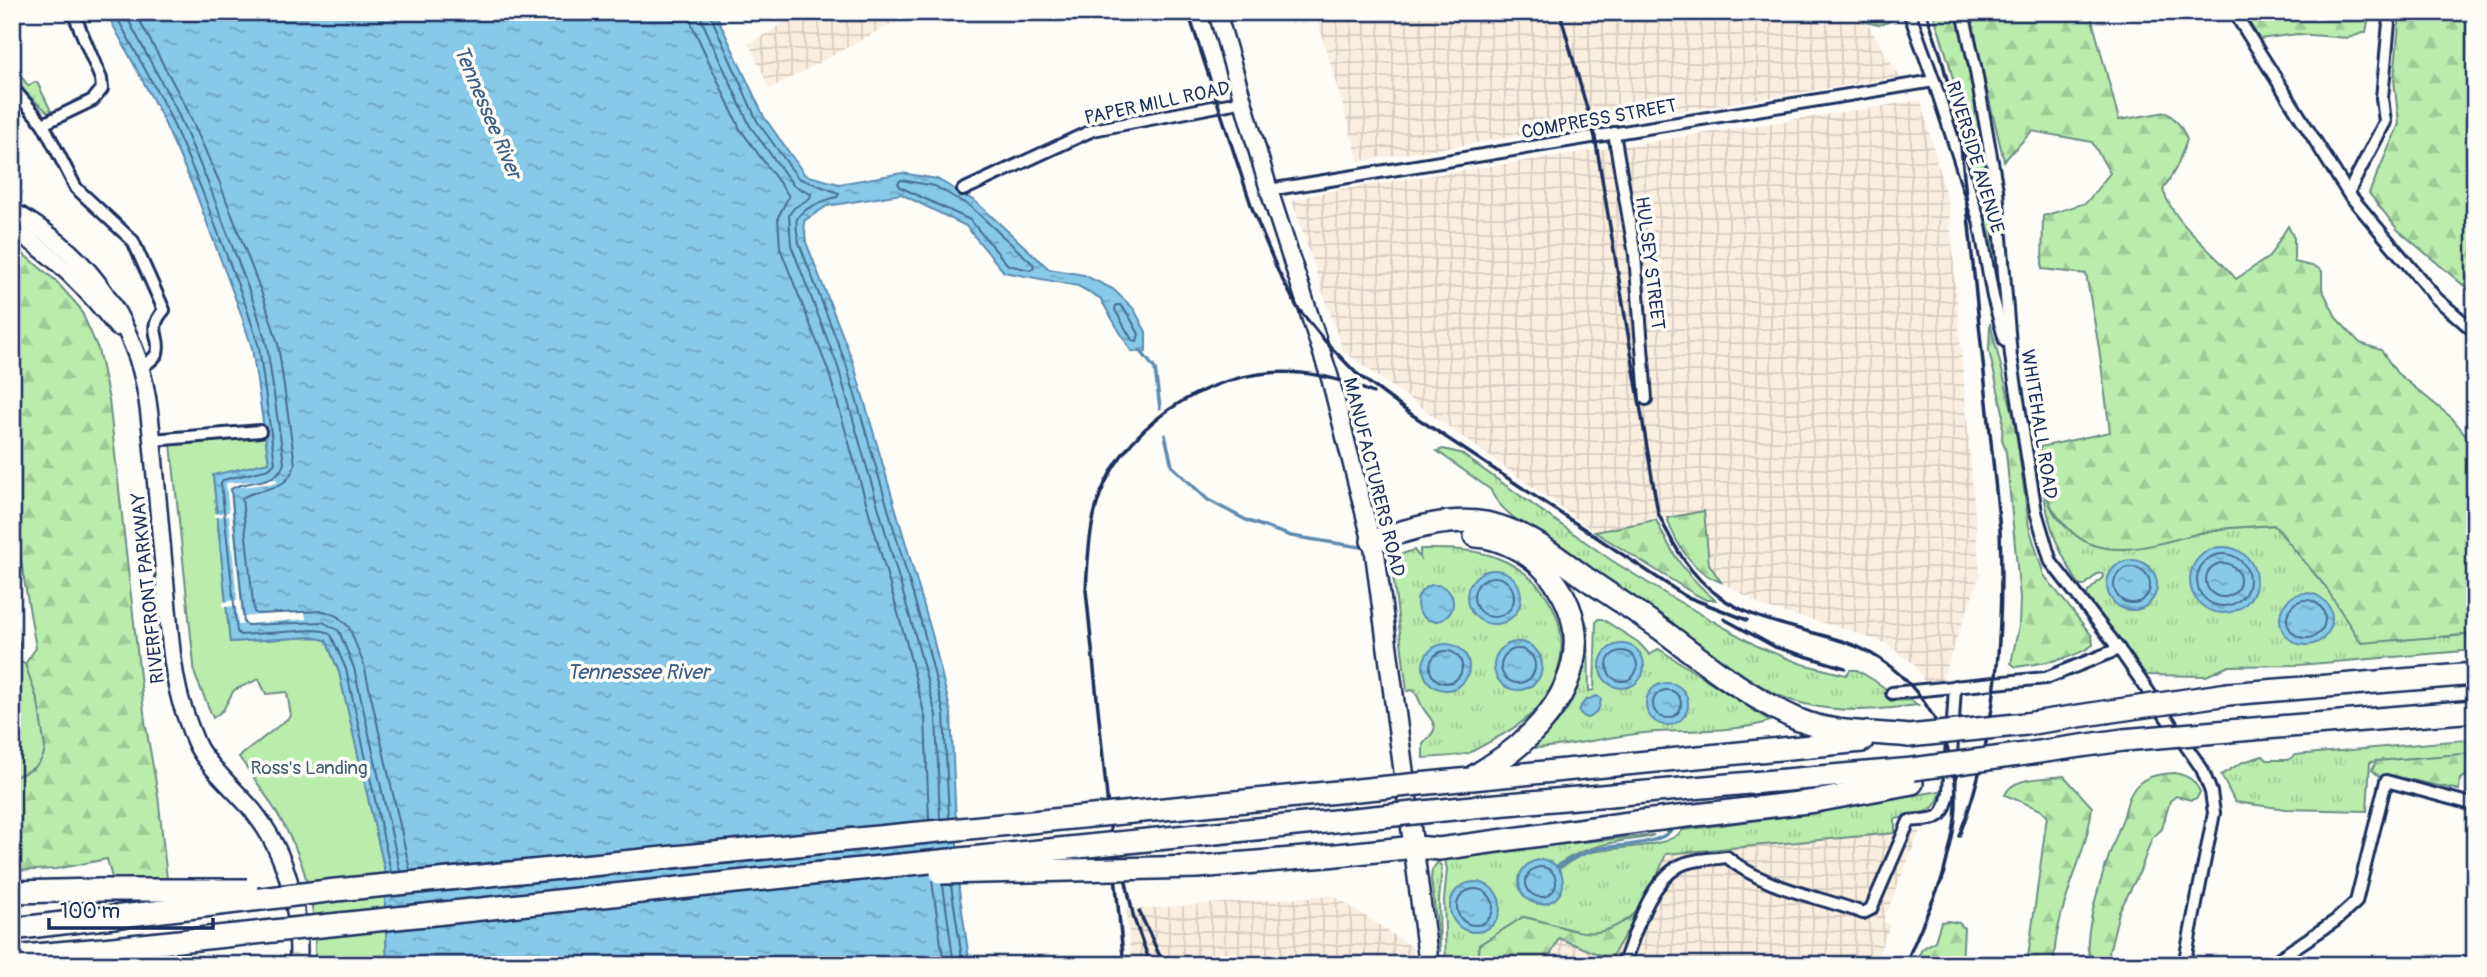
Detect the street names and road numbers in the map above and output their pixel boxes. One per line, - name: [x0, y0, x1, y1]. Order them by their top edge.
- street label: PAPER MILL ROAD: [1082, 76, 1232, 130]
- street label: RIVERSIDE AVENUE: [1941, 78, 2010, 236]
- street label: COMPRESS STREET: [1520, 94, 1679, 144]
- street label: HULSEY STREET: [1630, 195, 1670, 331]
- street label: WHITEHALL ROAD: [2015, 348, 2063, 501]
- street label: MANUFACTURERS ROAD: [1338, 375, 1410, 579]
- street label: RIVERFRONT PARKWAY: [126, 491, 170, 685]

